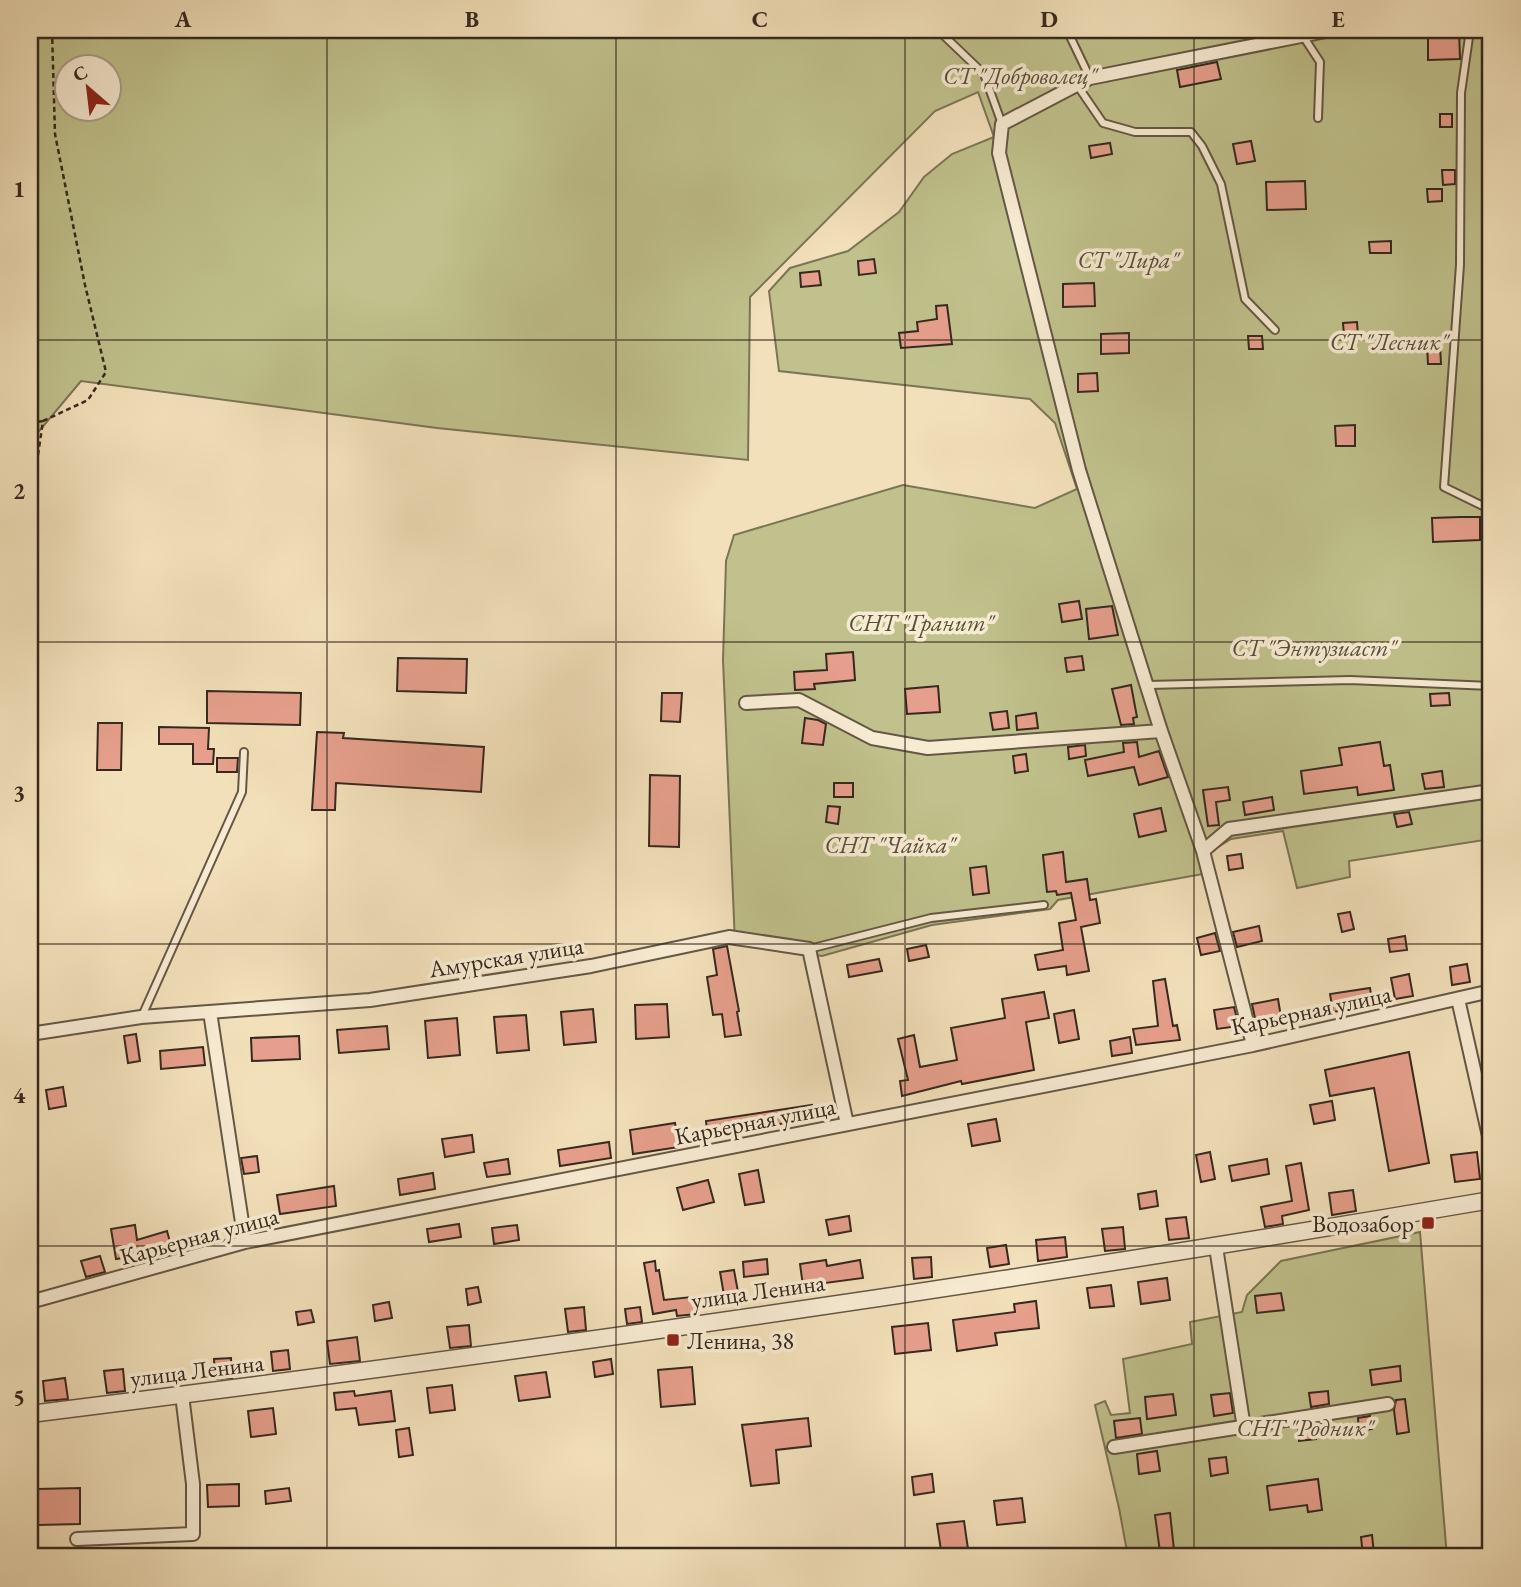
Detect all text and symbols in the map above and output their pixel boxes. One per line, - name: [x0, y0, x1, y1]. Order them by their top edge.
- text: A: [174, 4, 192, 34]
- text: B: [465, 4, 479, 34]
- text: C: [752, 4, 768, 34]
- text: D: [1040, 4, 1058, 34]
- text: E: [1331, 4, 1345, 34]
- north arrow: [52, 52, 122, 122]
- text: С: [68, 59, 92, 88]
- park label: СТ "Доброволец": [943, 60, 1099, 91]
- text: 1: [13, 174, 25, 204]
- park label: СТ "Лира": [1077, 244, 1181, 275]
- park label: СТ "Лесник": [1330, 326, 1450, 357]
- text: 2: [13, 476, 25, 506]
- park label: СНТ "Гранит": [848, 607, 996, 638]
- park label: СТ "Энтузиаст": [1232, 632, 1398, 663]
- text: 3: [13, 778, 25, 808]
- park label: СНТ "Чайка": [824, 829, 958, 860]
- street label: Амурская улица: [425, 929, 586, 985]
- street label: Карьерная улица: [1228, 978, 1394, 1042]
- text: 4: [13, 1080, 26, 1110]
- street label: Карьерная улица: [672, 1090, 838, 1152]
- street label: Карьерная улица: [116, 1200, 282, 1272]
- place label: Водозабор: [1312, 1208, 1414, 1239]
- marker: Водозабор: [1420, 1215, 1436, 1231]
- street label: улица Ленина: [689, 1266, 827, 1316]
- place label: Ленина, 38: [687, 1325, 794, 1356]
- marker: Ленина, 38: [665, 1332, 681, 1348]
- street label: улица Ленина: [128, 1346, 266, 1394]
- text: 5: [13, 1382, 25, 1412]
- park label: СНТ "Родник": [1236, 1412, 1376, 1443]

